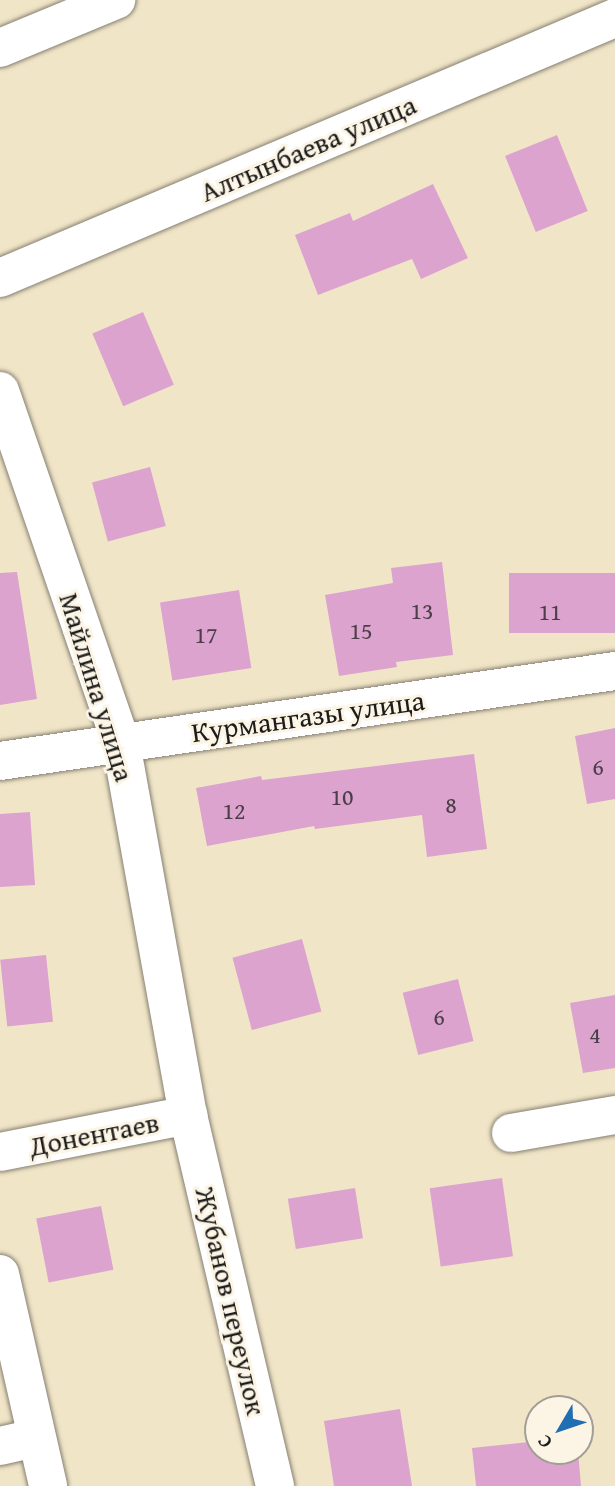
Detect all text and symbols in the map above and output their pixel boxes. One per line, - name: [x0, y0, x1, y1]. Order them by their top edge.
- street label: Алтынбаева улица: [195, 87, 421, 209]
- street label: Майлина улица: [52, 589, 142, 785]
- house number: 13: [410, 597, 434, 625]
- house number: 11: [538, 598, 562, 626]
- house number: 15: [349, 617, 373, 645]
- house number: 17: [194, 621, 218, 649]
- street label: Курмангазы улица: [189, 683, 427, 749]
- house number: 6: [592, 753, 604, 781]
- house number: 10: [330, 783, 354, 811]
- house number: 8: [445, 791, 457, 819]
- house number: 12: [222, 797, 246, 825]
- house number: 6: [433, 1003, 445, 1031]
- house number: 4: [589, 1021, 601, 1049]
- street label: Донентаев: [26, 1105, 162, 1163]
- street label: Жубанов переулок: [188, 1184, 274, 1418]
- north arrow: [524, 1395, 594, 1465]
- text: С: [530, 1429, 558, 1455]

